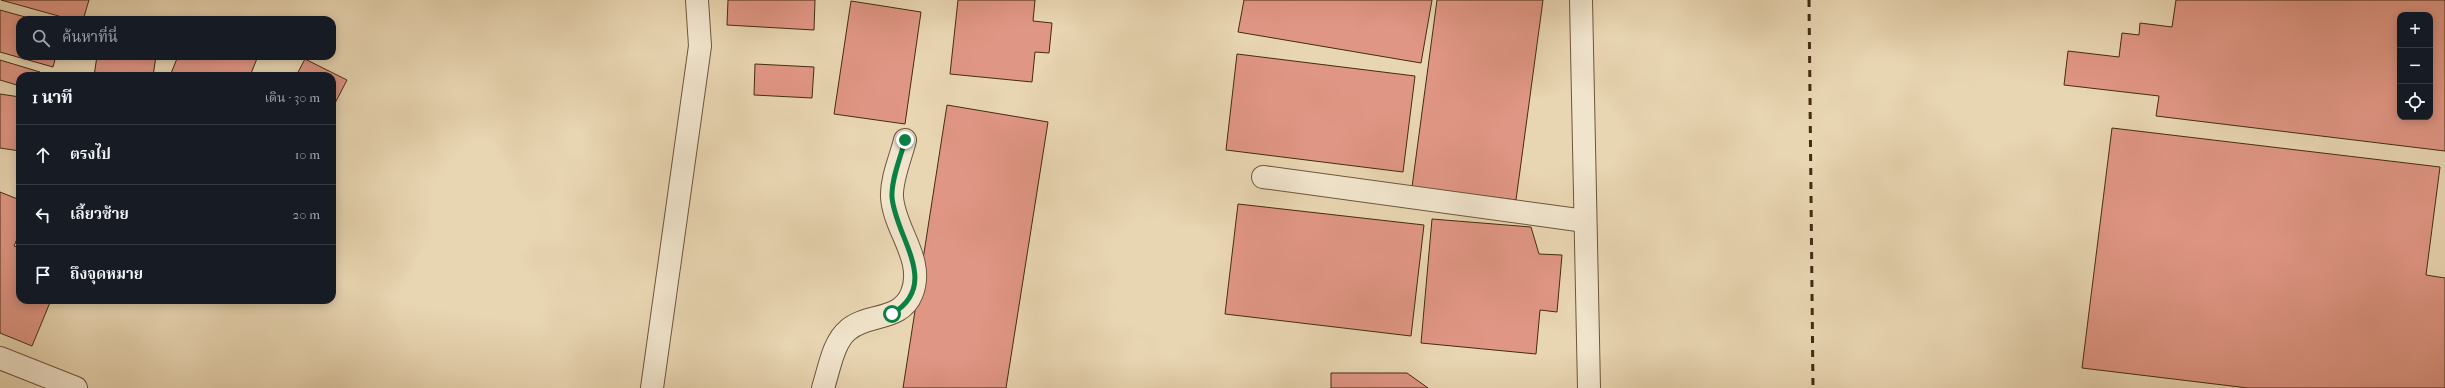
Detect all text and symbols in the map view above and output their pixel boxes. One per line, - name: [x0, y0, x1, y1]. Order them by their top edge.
- map controls: [2397, 12, 2433, 120]
- button: +: [2397, 12, 2433, 48]
- search box: [16, 16, 336, 60]
- icon: search: [30, 27, 52, 49]
- text: ค้นหาที่นี่: [62, 28, 118, 46]
- button: −: [2397, 48, 2433, 84]
- button: locate: [2397, 84, 2433, 120]
- text: 1 นาที: [32, 87, 73, 107]
- text: เดิน · 30 m: [264, 90, 320, 105]
- route end: [896, 131, 914, 149]
- icon: ahead: [32, 144, 54, 166]
- text: ตรงไป: [70, 145, 111, 163]
- text: 10 m: [295, 147, 320, 162]
- icon: left: [32, 204, 54, 226]
- text: เลี้ยวซ้าย: [70, 205, 129, 223]
- text: 20 m: [293, 207, 320, 222]
- icon: arrive: [32, 264, 54, 286]
- text: ถึงจุดหมาย: [70, 265, 143, 283]
- route start: [883, 305, 901, 323]

